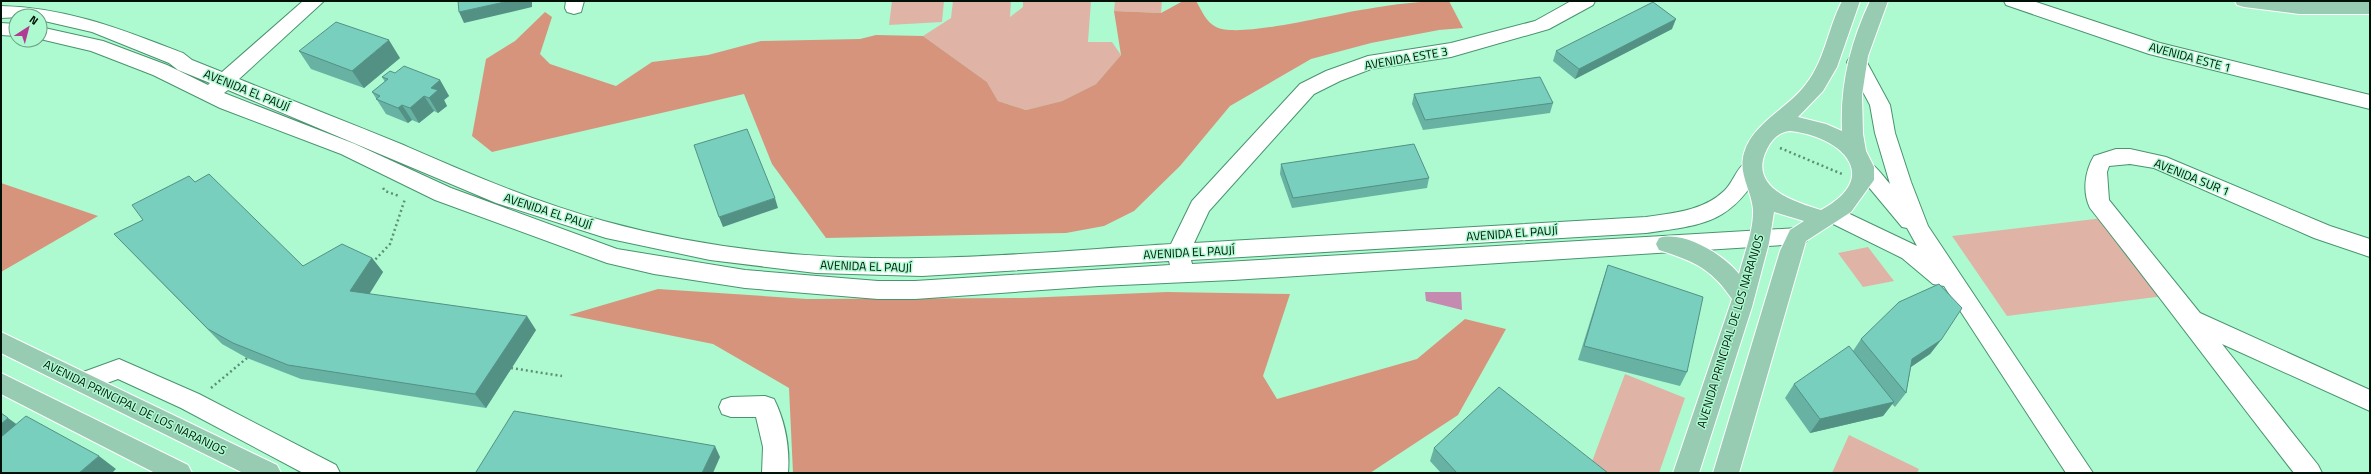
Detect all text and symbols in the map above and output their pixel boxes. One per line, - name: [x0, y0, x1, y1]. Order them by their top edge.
- north arrow: [8, 8, 48, 48]
- text: N: [26, 11, 42, 29]
- street label: AVENIDA ESTE 1: [2147, 37, 2233, 77]
- street label: AVENIDA ESTE 3: [1363, 41, 1449, 75]
- street label: AVENIDA EL PAUJÍ: [201, 64, 294, 116]
- street label: AVENIDA SUR 1: [2151, 153, 2233, 201]
- street label: AVENIDA EL PAUJÍ: [501, 188, 596, 235]
- street label: AVENIDA EL PAUJÍ: [1466, 220, 1559, 246]
- street label: AVENIDA PRINCIPAL DE LOS NARANJOS: [1691, 232, 1769, 430]
- street label: AVENIDA EL PAUJÍ: [1143, 240, 1236, 264]
- street label: AVENIDA EL PAUJÍ: [820, 255, 913, 277]
- street label: AVENIDA PRINCIPAL DE LOS NARANJOS: [40, 354, 230, 460]

